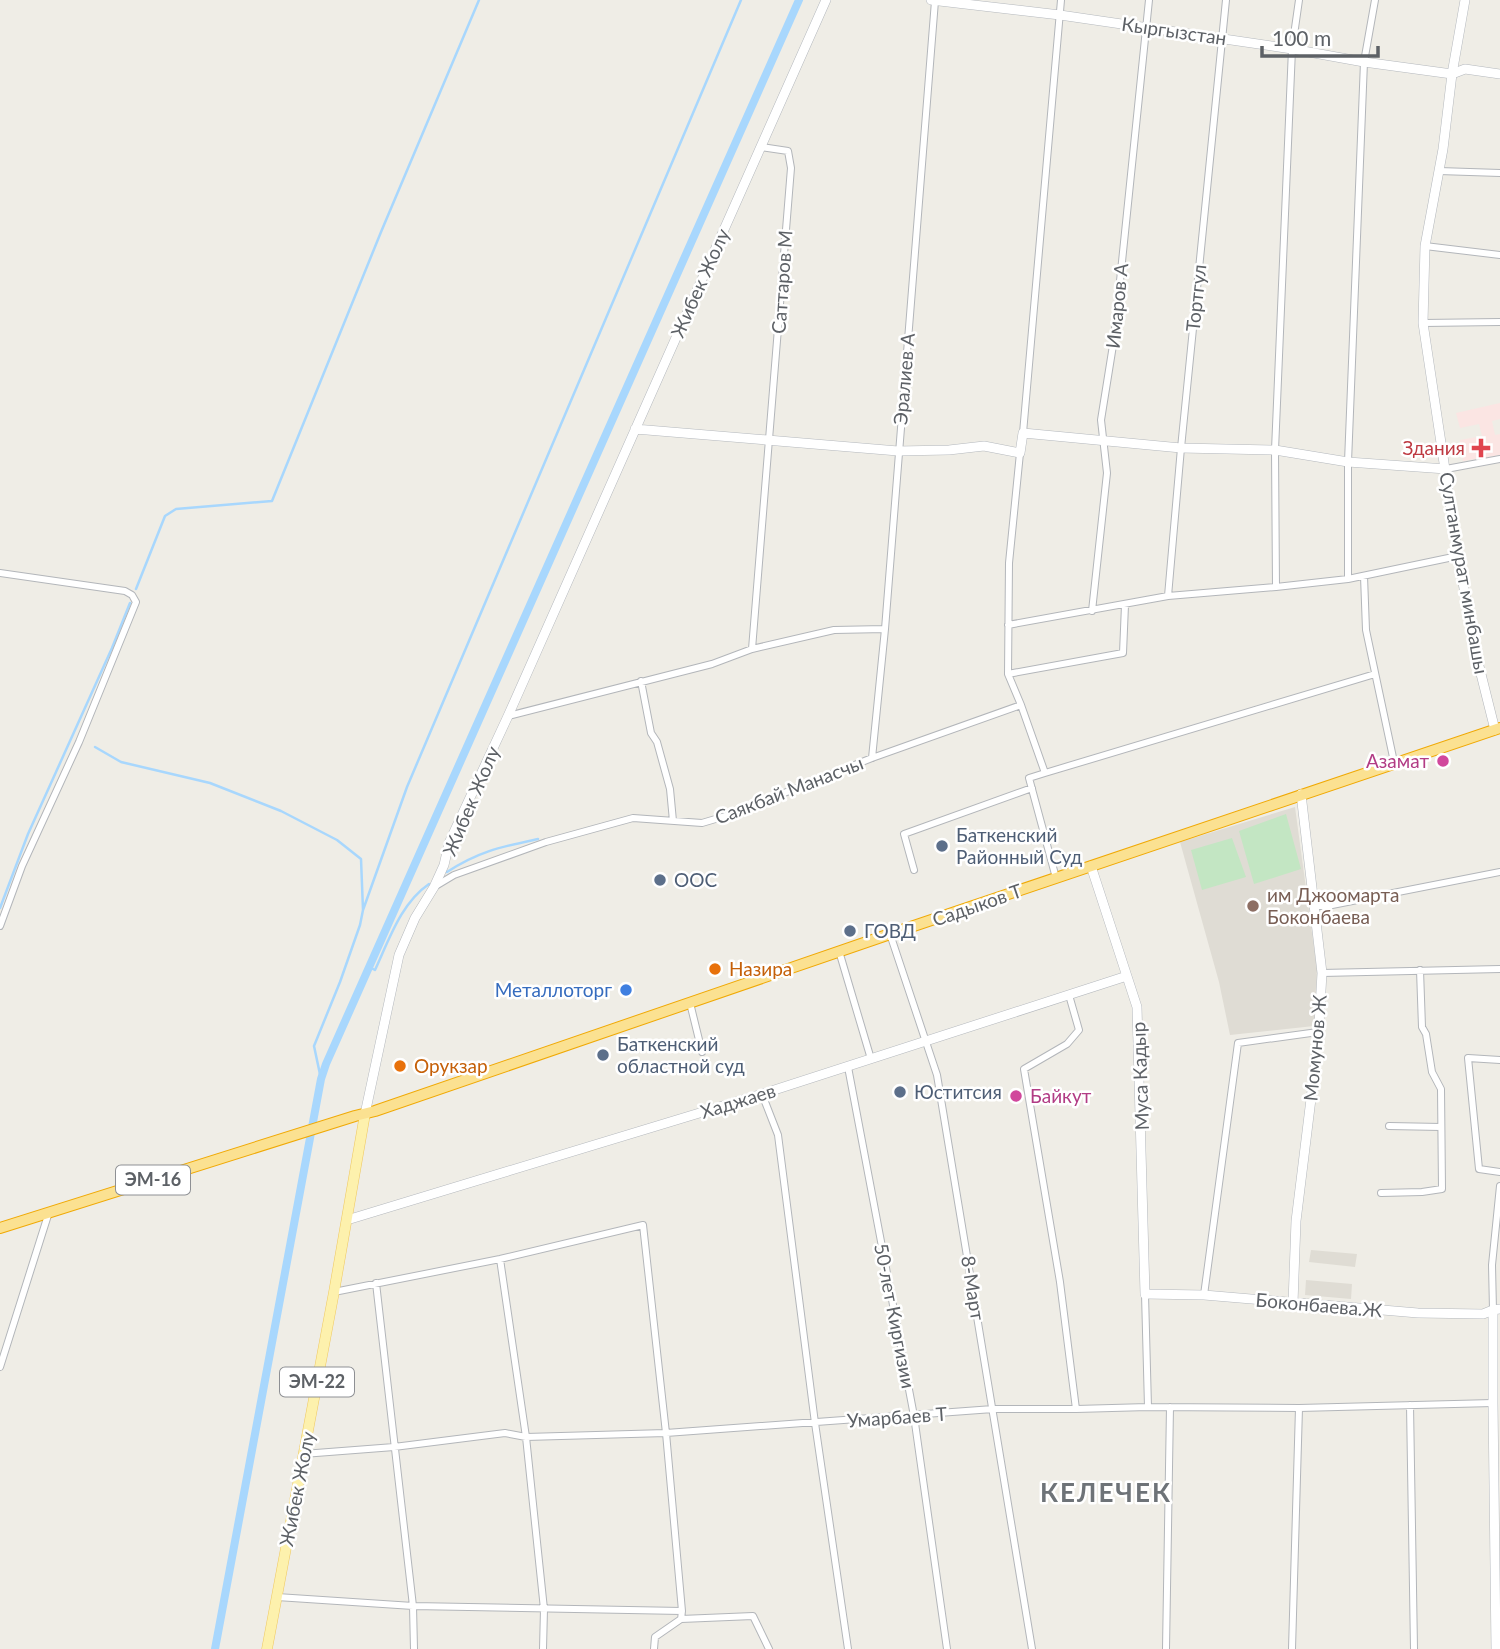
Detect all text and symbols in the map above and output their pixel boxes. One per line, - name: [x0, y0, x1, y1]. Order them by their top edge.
- street label: Кыргызстан: [1120, 12, 1228, 49]
- scale bar: [1262, 14, 1378, 58]
- text: 100 m: [1272, 25, 1331, 50]
- street label: Жибек Жолу: [665, 225, 734, 341]
- street label: Саттаров М: [766, 229, 797, 335]
- street label: Имаров А: [1101, 262, 1132, 350]
- street label: Тортгул: [1181, 263, 1210, 333]
- street label: Эралиев А: [888, 332, 919, 426]
- place label: Здания: [1402, 436, 1465, 459]
- marker: Здания: [1471, 438, 1491, 458]
- street label: Султанмурат минбашы: [1435, 470, 1494, 676]
- street label: Жибек Жолу: [437, 742, 504, 859]
- place label: Азамат: [1366, 749, 1429, 772]
- street label: Саякбай Манасчы: [711, 751, 866, 828]
- marker: Азамат: [1435, 753, 1451, 769]
- place label: Баткенский Районный Суд: [956, 823, 1082, 868]
- marker: Баткенский Районный Суд: [934, 838, 950, 854]
- place label: ООС: [674, 868, 717, 891]
- marker: ООС: [652, 872, 668, 888]
- street label: Садыков Т: [929, 878, 1025, 931]
- place label: им Джоомарта Боконбаева: [1267, 883, 1399, 928]
- marker: им Джоомарта Боконбаева: [1245, 898, 1261, 914]
- place label: ГОВД: [864, 919, 916, 942]
- marker: ГОВД: [842, 923, 858, 939]
- place label: Назира: [729, 957, 792, 980]
- marker: Назира: [707, 961, 723, 977]
- place label: Металлоторг: [495, 978, 612, 1001]
- marker: Металлоторг: [618, 982, 634, 998]
- street label: Момунов Ж: [1298, 993, 1331, 1102]
- street label: Муса Кадыр: [1126, 1021, 1153, 1131]
- place label: Баткенский областной суд: [617, 1032, 745, 1077]
- marker: Баткенский областной суд: [595, 1047, 611, 1063]
- place label: Орукзар: [414, 1054, 488, 1077]
- marker: Орукзар: [392, 1058, 408, 1074]
- street label: Хаджаев: [698, 1078, 778, 1123]
- place label: Юститсия: [914, 1080, 1002, 1103]
- marker: Юститсия: [892, 1084, 908, 1100]
- place label: Байкут: [1030, 1084, 1092, 1107]
- marker: Байкут: [1008, 1088, 1024, 1104]
- road number: ЭМ-16: [116, 1166, 190, 1195]
- street label: 50-лет Киргизии: [870, 1241, 921, 1390]
- street label: 8-Март: [957, 1254, 990, 1322]
- street label: Боконбаева.Ж: [1255, 1288, 1384, 1322]
- road number: ЭМ-22: [280, 1367, 354, 1396]
- street label: Умарбаев Т: [846, 1402, 948, 1431]
- street label: Жибек Жолу: [274, 1429, 319, 1548]
- district label: КЕЛЕЧЕК: [1040, 1476, 1172, 1508]

